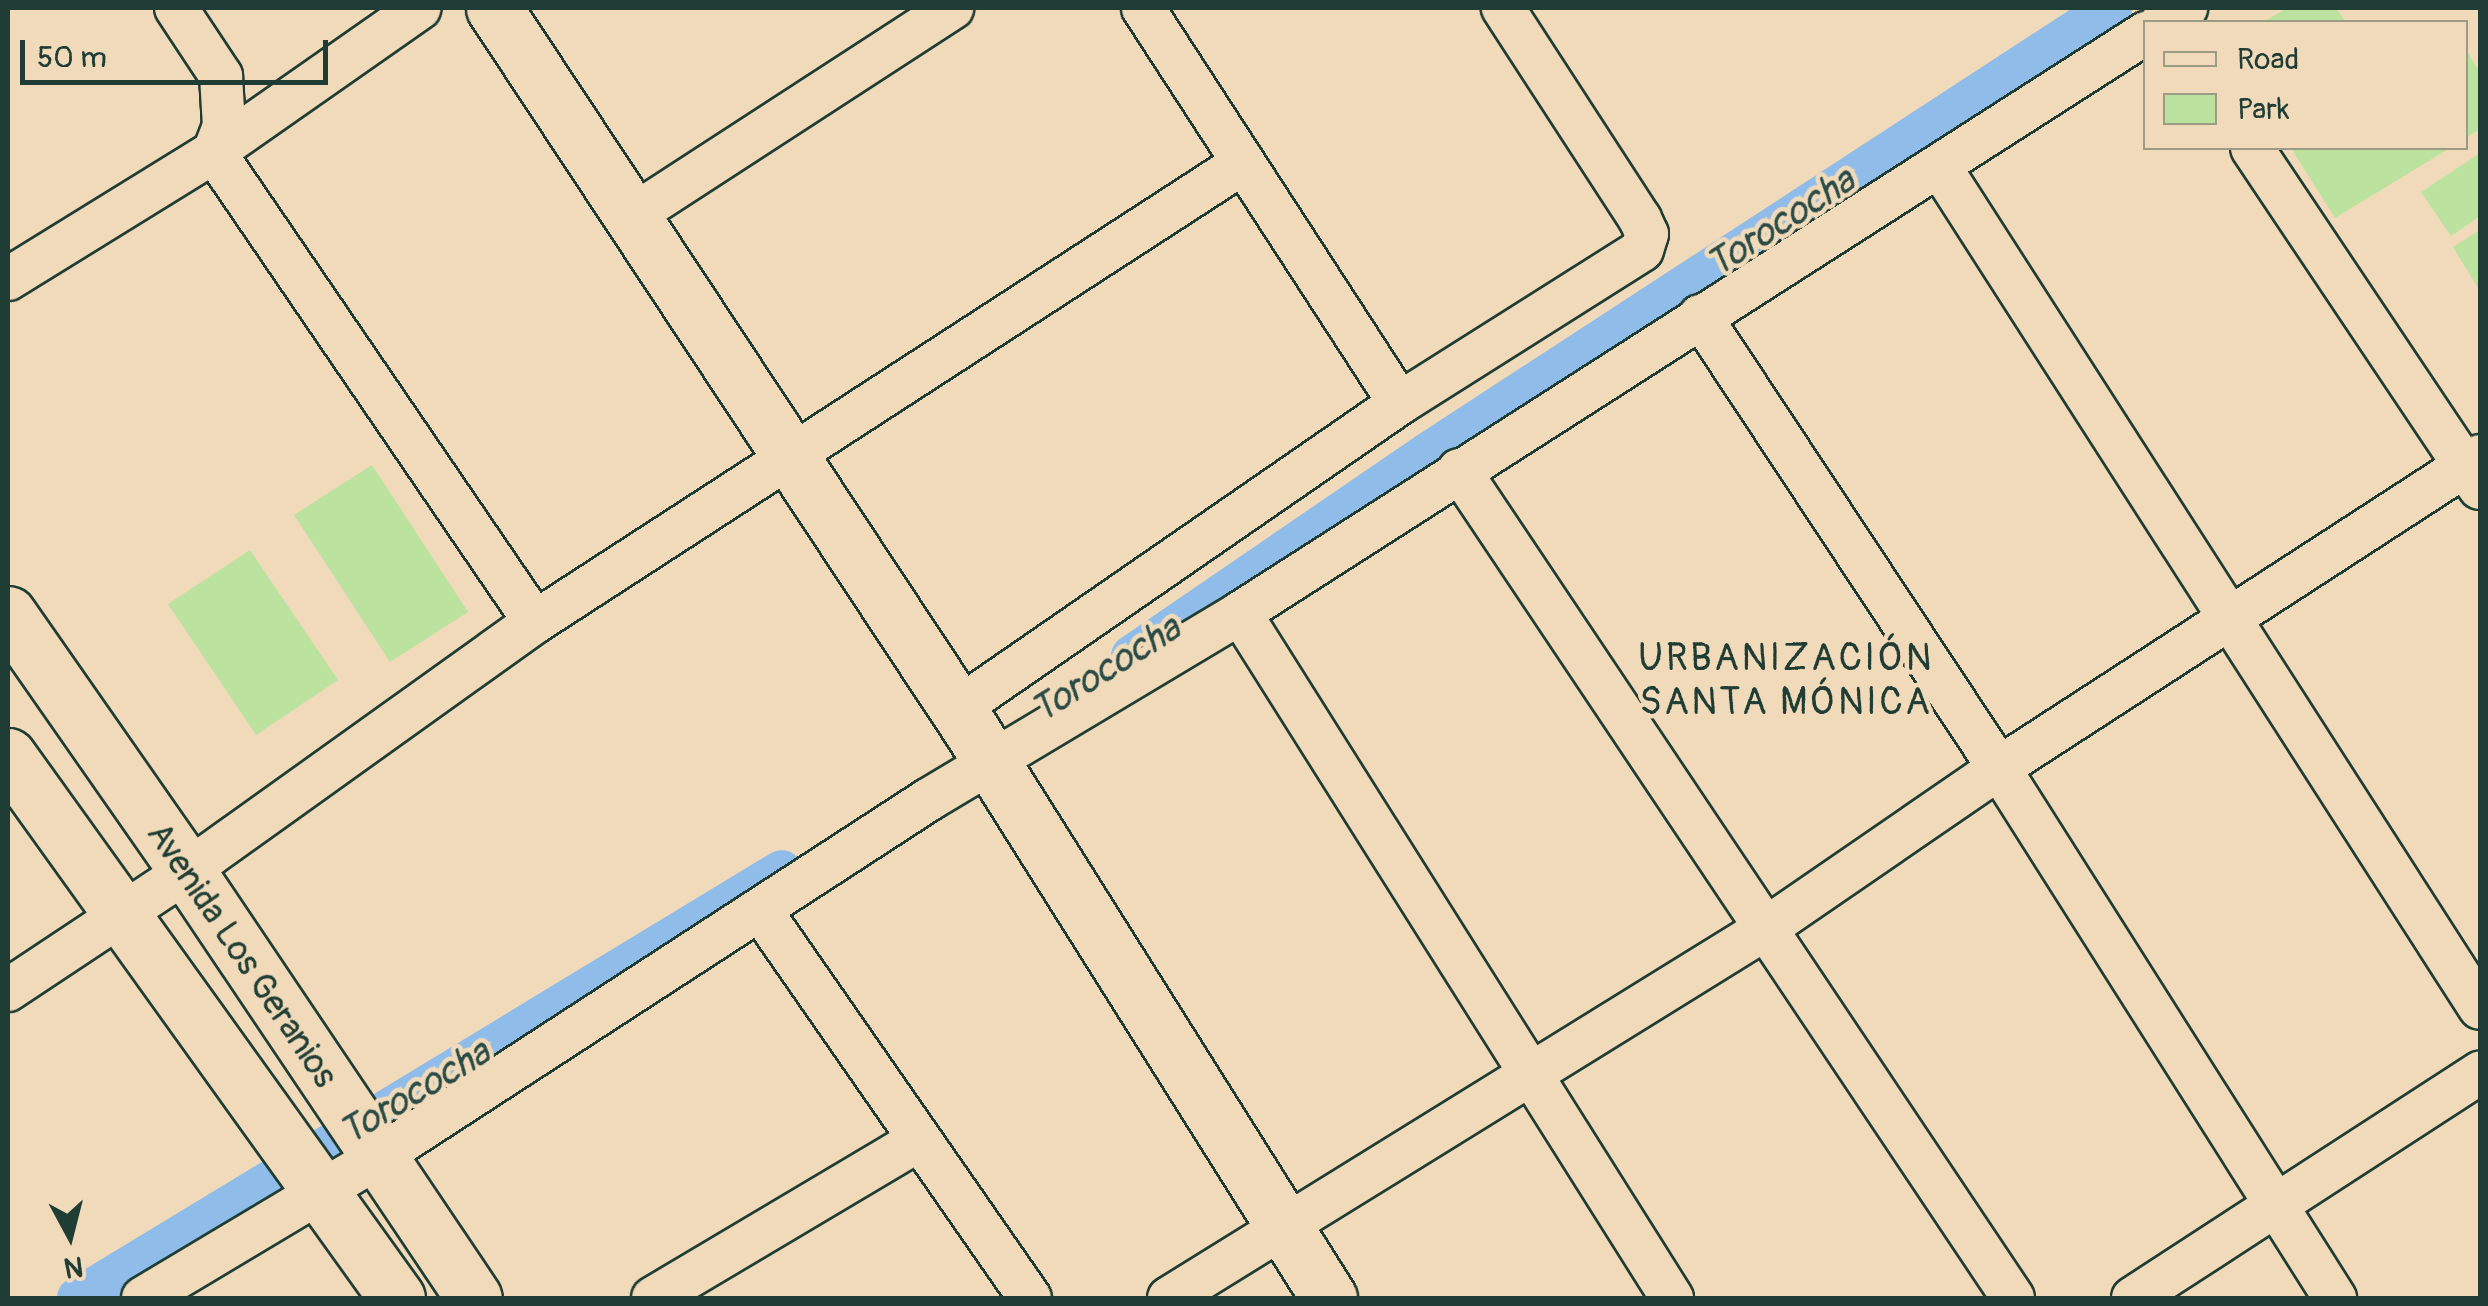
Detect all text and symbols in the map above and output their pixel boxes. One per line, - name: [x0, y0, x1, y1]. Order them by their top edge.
- scale bar: [25, 20, 332, 82]
- legend: [2143, 20, 2468, 150]
- text: 50 m: [37, 39, 107, 76]
- text: Road: [2237, 41, 2299, 78]
- text: Park: [2237, 91, 2290, 128]
- water label: Torococha: [1698, 158, 1864, 288]
- water label: Torococha: [1023, 606, 1189, 734]
- district label: URBANIZACIÓN SANTA MÓNICA: [1638, 636, 1934, 726]
- street label: Avenida Los Geranios: [138, 815, 346, 1095]
- water label: Torococha: [331, 1030, 499, 1156]
- north arrow: [20, 1186, 120, 1286]
- text: N: [62, 1248, 85, 1285]

